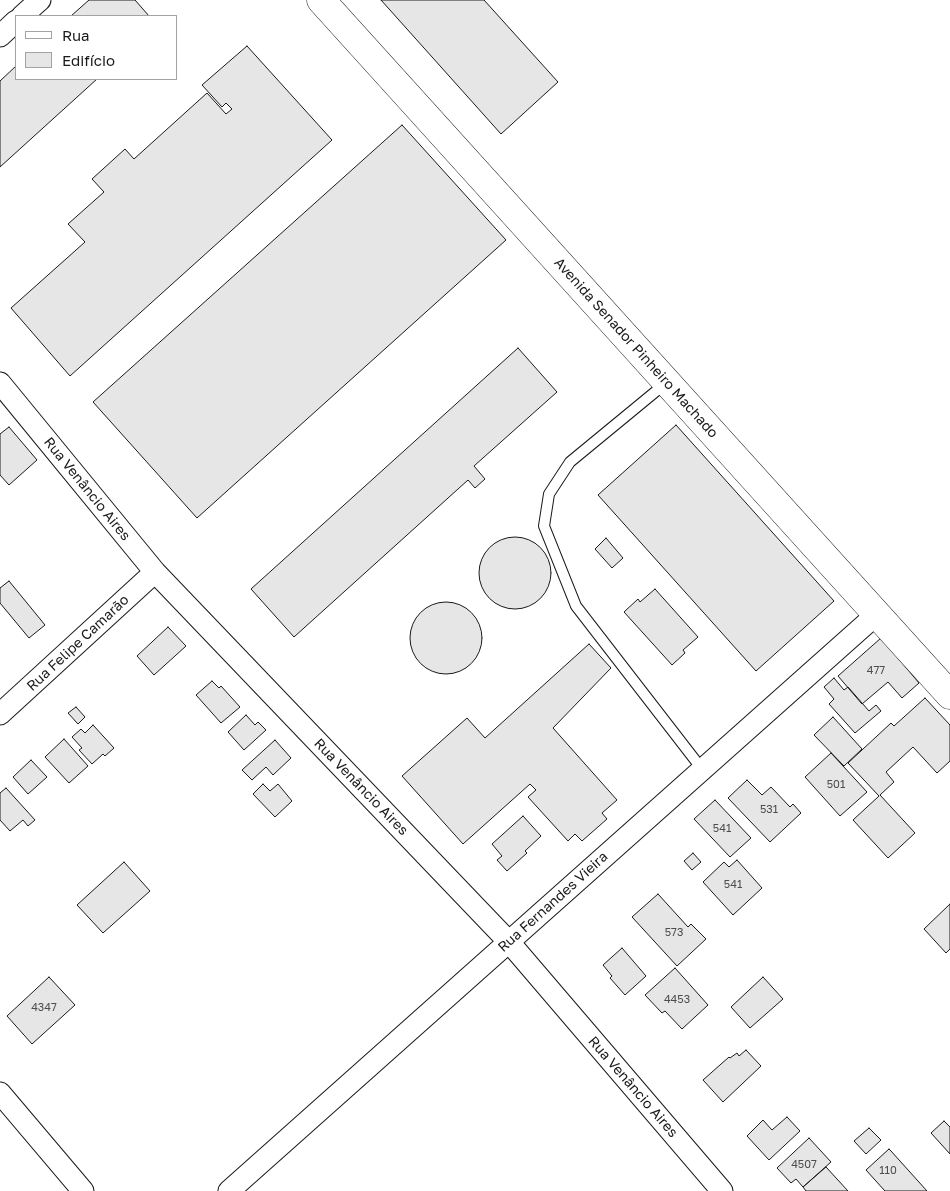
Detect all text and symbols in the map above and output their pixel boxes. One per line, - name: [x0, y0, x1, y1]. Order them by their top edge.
- legend: [15, 15, 178, 80]
- text: Rua: [62, 26, 89, 44]
- text: Edifício: [62, 51, 115, 69]
- street label: Avenida Senador Pinheiro Machado: [551, 254, 721, 442]
- street label: Rua Venâncio Aires: [40, 434, 134, 544]
- street label: Rua Felipe Camarão: [24, 591, 132, 695]
- house number: 477: [867, 664, 885, 678]
- street label: Rua Venâncio Aires: [310, 735, 412, 839]
- house number: 501: [827, 778, 845, 792]
- house number: 531: [760, 803, 778, 817]
- house number: 541: [713, 822, 731, 836]
- street label: Rua Fernandes Vieira: [495, 848, 611, 956]
- house number: 541: [724, 878, 742, 892]
- house number: 573: [665, 926, 683, 940]
- house number: 4453: [664, 993, 690, 1007]
- house number: 4347: [31, 1001, 57, 1015]
- street label: Rua Venâncio Aires: [585, 1033, 681, 1141]
- house number: 4507: [791, 1158, 817, 1172]
- house number: 110: [879, 1164, 897, 1178]

